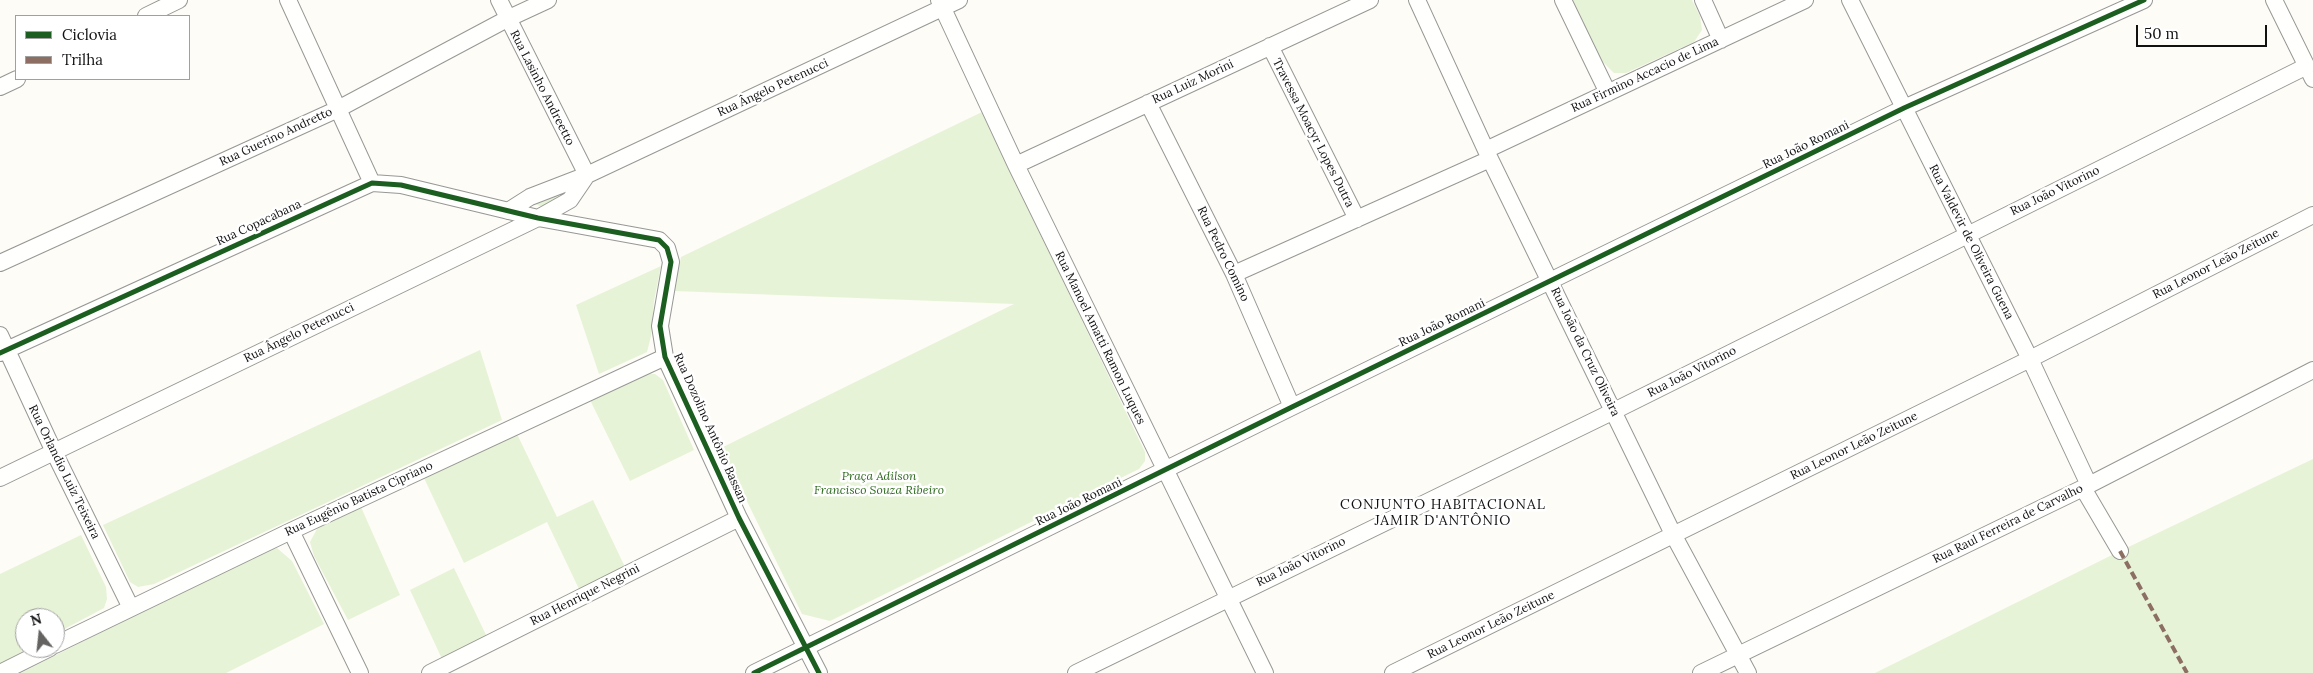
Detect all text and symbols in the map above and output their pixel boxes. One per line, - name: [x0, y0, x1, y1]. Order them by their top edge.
- legend: [15, 15, 190, 80]
- scale bar: [2138, 15, 2269, 47]
- text: 50 m: [2144, 24, 2179, 43]
- text: Ciclovia: [62, 25, 117, 44]
- street label: Rua Lasinho Andreetto: [507, 28, 577, 148]
- street label: Rua Firmino Accacio de Lima: [1569, 34, 1721, 116]
- text: Trilha: [62, 50, 103, 69]
- street label: Rua Ângelo Petenucci: [715, 56, 831, 120]
- street label: Travessa Moacyr Lopes Dutra: [1269, 56, 1357, 210]
- street label: Rua Luiz Morini: [1150, 57, 1236, 107]
- street label: Rua Guerino Andretto: [217, 105, 335, 169]
- street label: Rua João Romani: [1761, 118, 1851, 172]
- street label: Rua Valdevir de Oliveira Guena: [1926, 162, 2016, 322]
- street label: Rua João Vitorino: [2008, 163, 2102, 219]
- street label: Rua Copacabana: [214, 197, 304, 249]
- street label: Rua Pedro Comino: [1194, 204, 1252, 304]
- street label: Rua Leonor Leão Zeitune: [2150, 226, 2282, 302]
- street label: Rua Manoel Amatti Ramon Luques: [1052, 249, 1148, 427]
- street label: Rua João da Cruz Oliveira: [1547, 285, 1623, 419]
- street label: Rua João Romani: [1397, 296, 1487, 350]
- street label: Rua Ângelo Petenucci: [242, 300, 356, 366]
- street label: Rua João Vitorino: [1645, 343, 1739, 401]
- street label: Rua Dozolino Antônio Bassan: [670, 351, 750, 505]
- street label: Rua Orlandio Luiz Teixeira: [25, 403, 103, 541]
- street label: Rua Leonor Leão Zeitune: [1788, 409, 1920, 483]
- street label: Rua Eugênio Batista Cipriano: [283, 458, 435, 540]
- park label: Praça Adilson Francisco Souza Ribeiro: [814, 470, 944, 498]
- street label: Rua João Romani: [1034, 475, 1124, 529]
- street label: Rua Raul Ferreira de Carvalho: [1931, 481, 2085, 567]
- district label: CONJUNTO HABITACIONAL JAMIR D'ANTÔNIO: [1337, 497, 1549, 530]
- street label: Rua João Vitorino: [1254, 534, 1348, 590]
- street label: Rua Henrique Negrini: [528, 561, 642, 629]
- street label: Rua Leonor Leão Zeitune: [1425, 588, 1557, 662]
- north arrow: [15, 608, 65, 658]
- text: N: [28, 609, 44, 630]

